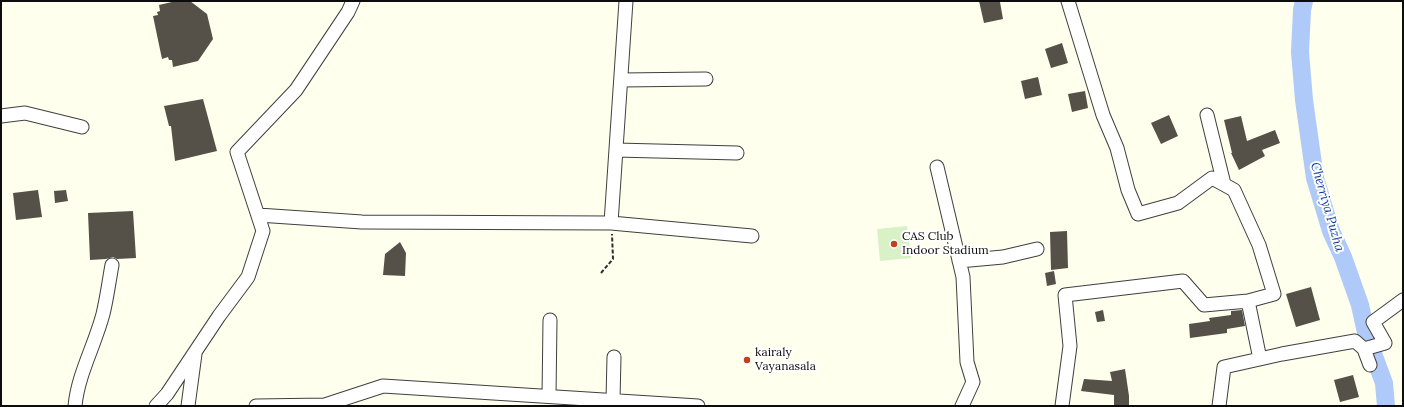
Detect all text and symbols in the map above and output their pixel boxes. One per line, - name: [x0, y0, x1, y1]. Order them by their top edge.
- water label: Cherriya Puzha: [1307, 161, 1347, 253]
- place label: CAS Club Indoor Stadium: [902, 230, 989, 258]
- marker: CAS Club Indoor Stadium: [889, 239, 899, 249]
- place label: kairaly Vayanasala: [755, 346, 816, 374]
- marker: kairaly Vayanasala: [742, 355, 752, 365]

